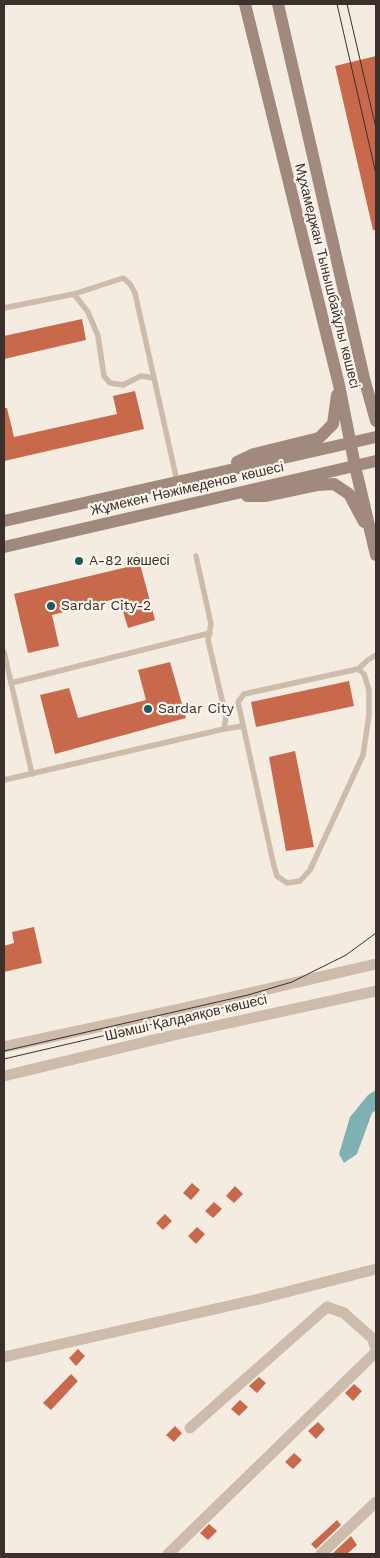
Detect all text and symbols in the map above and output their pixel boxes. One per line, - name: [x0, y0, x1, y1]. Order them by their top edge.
- street label: Мұхамеджан Тынышбайұлы көшесі: [291, 162, 363, 390]
- street label: Жұмекен Нәжімеденов көшесі: [89, 459, 285, 519]
- place label: A-82 көшесі: [89, 553, 170, 569]
- marker: A-82 көшесі: [73, 555, 85, 567]
- place label: Sardar City-2: [61, 598, 151, 614]
- marker: Sardar City-2: [45, 600, 57, 612]
- place label: Sardar City: [158, 701, 234, 717]
- marker: Sardar City: [142, 703, 154, 715]
- street label: Шәмші Қалдаяқов көшесі: [103, 991, 269, 1045]

